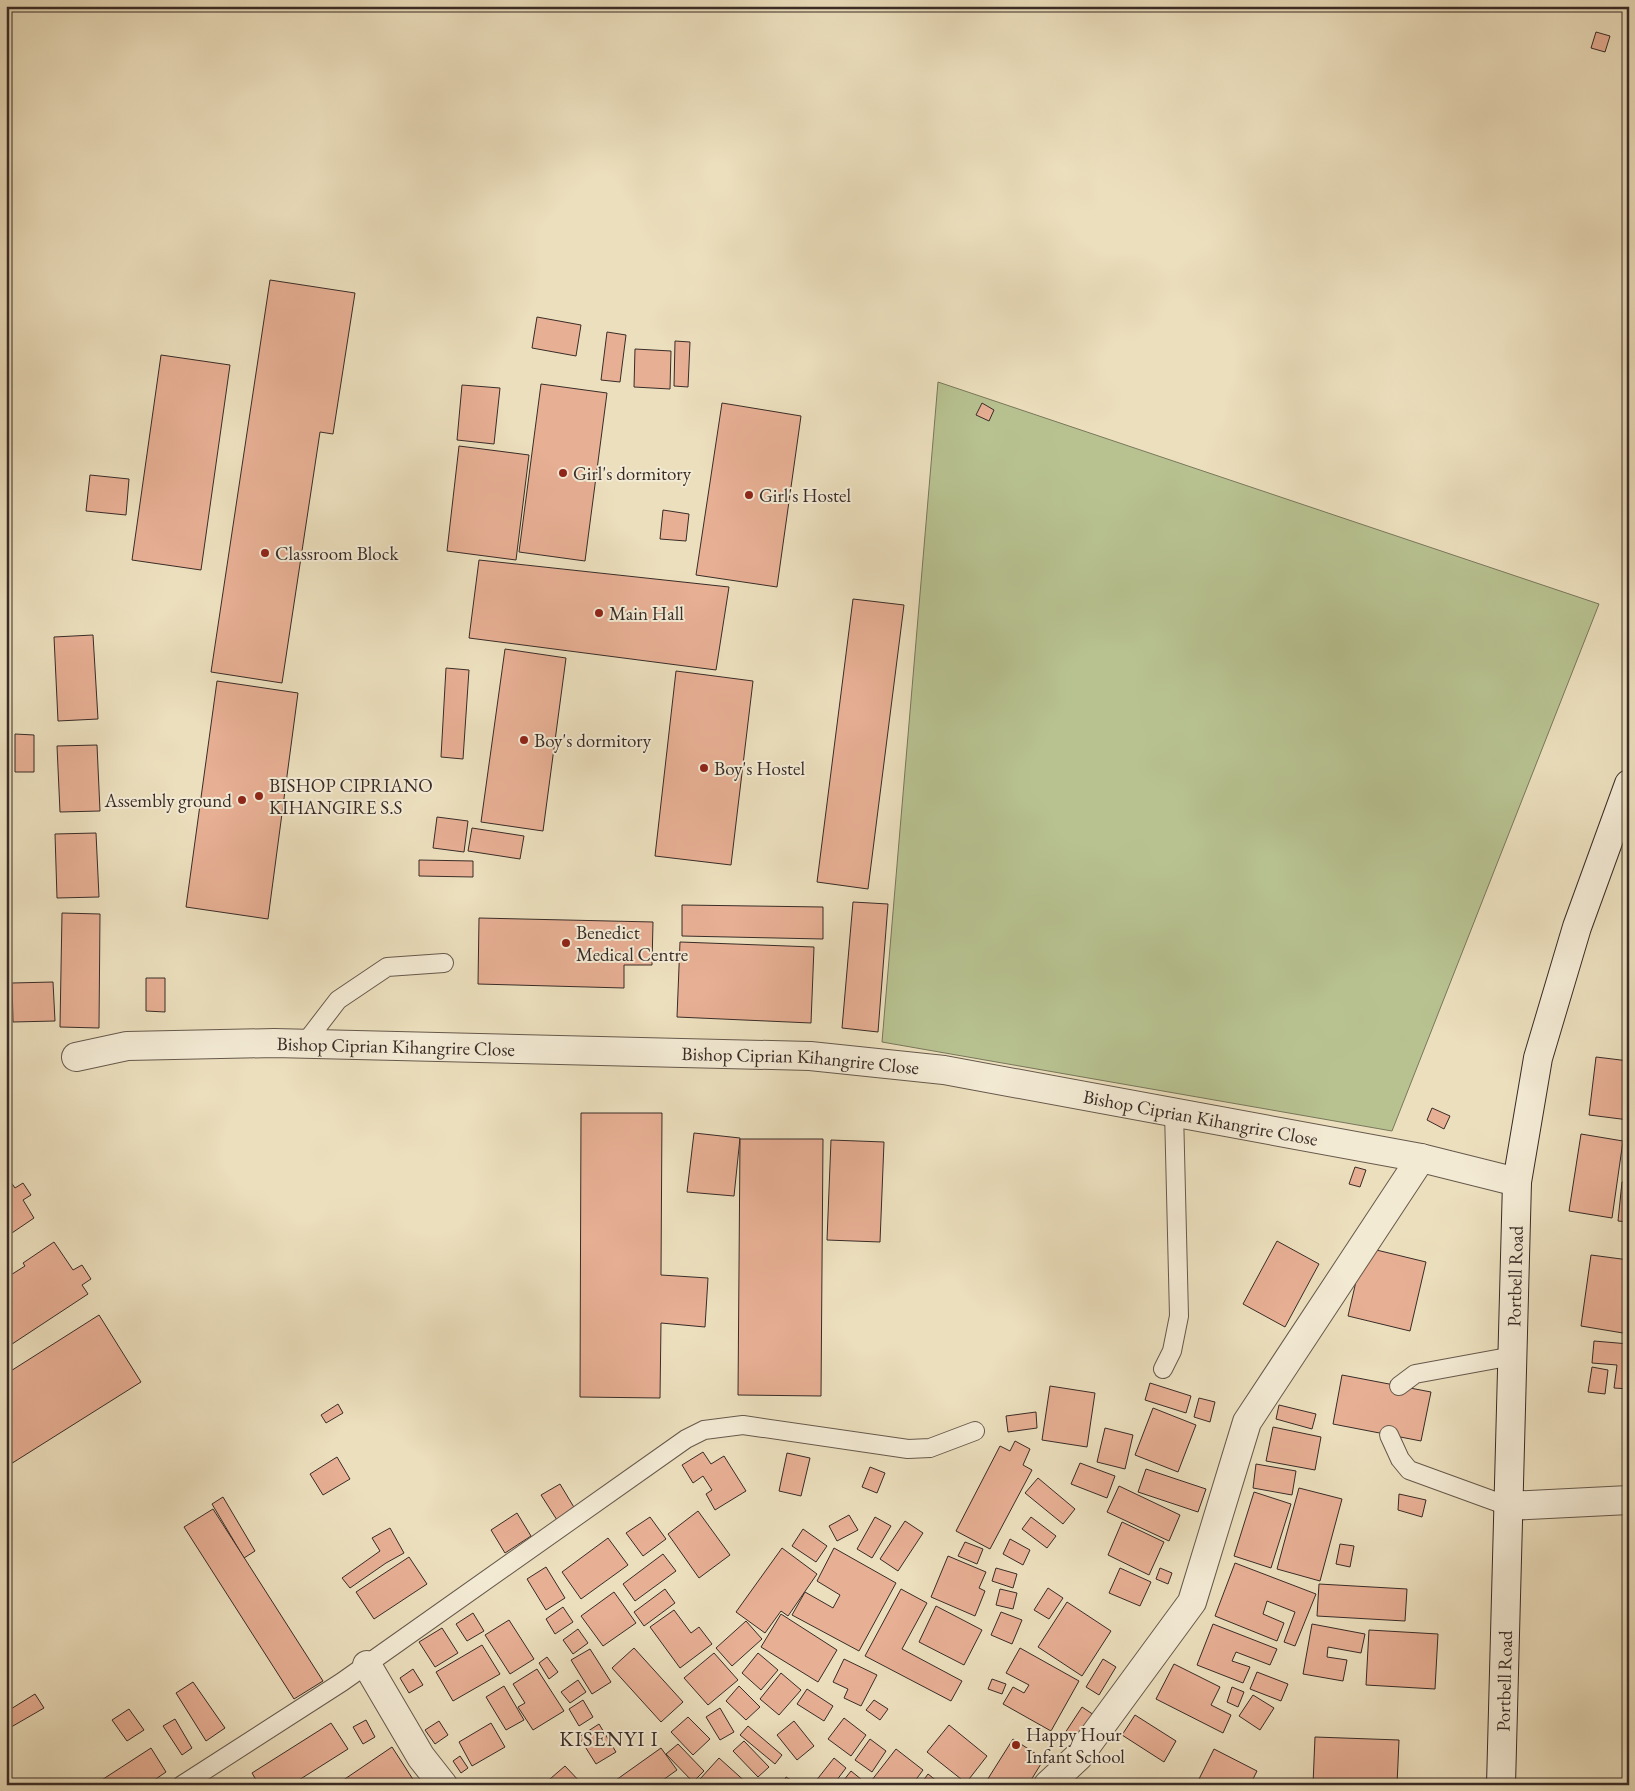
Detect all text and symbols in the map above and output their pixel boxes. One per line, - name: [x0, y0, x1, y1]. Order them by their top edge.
- place label: Girl's dormitory: [573, 461, 692, 486]
- marker: Girl's dormitory: [557, 467, 569, 479]
- place label: Girl's Hostel: [759, 483, 851, 508]
- marker: Girl's Hostel: [743, 489, 755, 501]
- place label: Classroom Block: [275, 541, 399, 566]
- marker: Classroom Block: [259, 547, 271, 559]
- place label: Main Hall: [609, 601, 684, 626]
- marker: Main Hall: [593, 607, 605, 619]
- place label: Boy's dormitory: [534, 728, 652, 753]
- marker: Boy's dormitory: [518, 734, 530, 746]
- place label: Boy's Hostel: [714, 756, 805, 781]
- marker: Boy's Hostel: [698, 762, 710, 774]
- place label: BISHOP CIPRIANO KIHANGIRE S.S: [269, 773, 433, 820]
- place label: Assembly ground: [104, 788, 232, 813]
- marker: BISHOP CIPRIANO KIHANGIRE S.S: [253, 790, 265, 802]
- marker: Assembly ground: [236, 794, 248, 806]
- place label: Benedict Medical Centre: [576, 920, 688, 967]
- marker: Benedict Medical Centre: [560, 937, 572, 949]
- street label: Bishop Ciprian Kihangrire Close: [276, 1031, 515, 1062]
- street label: Bishop Ciprian Kihangrire Close: [681, 1041, 920, 1080]
- street label: Bishop Ciprian Kihangrire Close: [1081, 1084, 1320, 1152]
- street label: Portbell Road: [1501, 1225, 1529, 1327]
- street label: Portbell Road: [1490, 1630, 1518, 1732]
- place label: Happy Hour Infant School: [1026, 1722, 1125, 1769]
- district label: KISENYI I: [559, 1725, 659, 1752]
- marker: Happy Hour Infant School: [1010, 1739, 1022, 1751]

